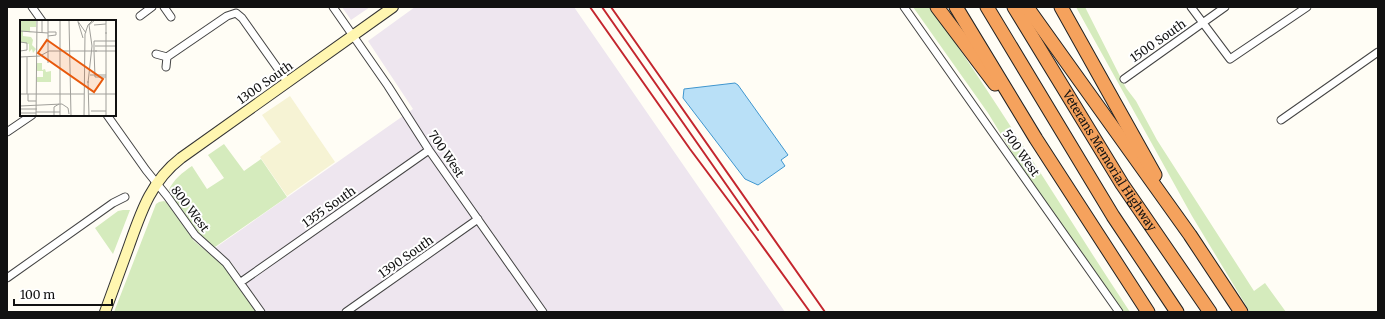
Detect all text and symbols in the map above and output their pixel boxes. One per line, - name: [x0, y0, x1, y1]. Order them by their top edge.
- street label: 1500 South: [1127, 16, 1188, 65]
- inset map: [20, 20, 116, 116]
- street label: 1300 South: [234, 58, 295, 107]
- street label: Veterans Memorial Highway: [1059, 87, 1160, 234]
- street label: 500 West: [1000, 126, 1043, 179]
- street label: 700 West: [425, 127, 468, 180]
- street label: 800 West: [168, 183, 213, 235]
- street label: 1355 South: [299, 183, 358, 230]
- street label: 1390 South: [375, 232, 436, 281]
- scale bar: [14, 281, 112, 307]
- text: 100 m: [20, 287, 55, 302]

